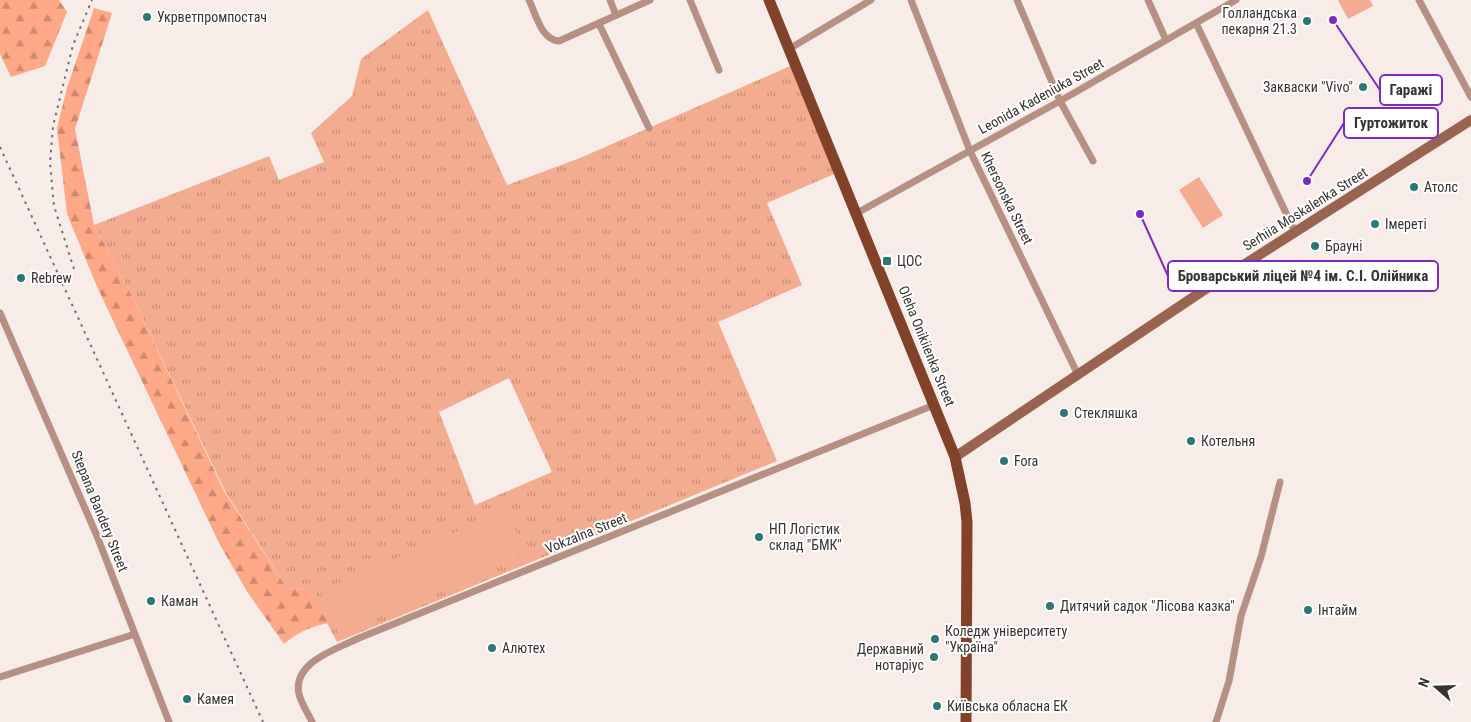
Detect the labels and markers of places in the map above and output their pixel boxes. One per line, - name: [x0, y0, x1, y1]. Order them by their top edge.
- place label: Голландська пекарня 21.3: [1221, 5, 1297, 37]
- place label: Укрветпромпостач: [157, 9, 267, 25]
- marker: Укрветпромпостач: [141, 11, 153, 23]
- marker: Голландська пекарня 21.3: [1301, 15, 1313, 27]
- callout: Гаражі: [1380, 75, 1442, 105]
- place label: Закваски "Vivo": [1263, 79, 1353, 95]
- marker: Закваски "Vivo": [1357, 81, 1369, 93]
- callout: Гуртожиток: [1344, 108, 1438, 138]
- place label: Атолс: [1424, 179, 1458, 195]
- marker: Атолс: [1408, 181, 1420, 193]
- place label: Імереті: [1385, 216, 1427, 232]
- marker: Імереті: [1369, 218, 1381, 230]
- place label: Брауні: [1325, 238, 1362, 254]
- marker: Брауні: [1309, 240, 1321, 252]
- place label: ЦОС: [897, 253, 922, 269]
- marker: ЦОС: [881, 255, 893, 267]
- callout: Броварський ліцей №4 ім. С.І. Олійника: [1168, 261, 1438, 291]
- place label: Rebrew: [31, 270, 72, 286]
- marker: Rebrew: [15, 272, 27, 284]
- place label: Стекляшка: [1074, 405, 1138, 421]
- marker: Стекляшка: [1058, 407, 1070, 419]
- place label: Котельня: [1201, 433, 1255, 449]
- marker: Котельня: [1185, 435, 1197, 447]
- place label: Fora: [1014, 453, 1038, 469]
- marker: Fora: [998, 455, 1010, 467]
- place label: НП Логістик склад "БМК": [769, 521, 842, 553]
- marker: НП Логістик склад "БМК": [753, 531, 765, 543]
- place label: Каман: [161, 593, 198, 609]
- marker: Каман: [145, 595, 157, 607]
- place label: Дитячий садок "Лісова казка": [1060, 598, 1235, 614]
- marker: Дитячий садок "Лісова казка": [1044, 600, 1056, 612]
- place label: Інтайм: [1318, 602, 1357, 618]
- marker: Інтайм: [1302, 604, 1314, 616]
- place label: Коледж університету "Україна": [945, 623, 1067, 655]
- marker: Коледж університету "Україна": [929, 633, 941, 645]
- place label: Алютех: [502, 640, 545, 656]
- place label: Державний нотаріус: [857, 641, 924, 673]
- marker: Алютех: [486, 642, 498, 654]
- marker: Державний нотаріус: [928, 651, 940, 663]
- place label: Камея: [197, 691, 234, 707]
- marker: Камея: [181, 693, 193, 705]
- place label: Київська обласна ЕК: [947, 698, 1068, 714]
- marker: Київська обласна ЕК: [931, 700, 943, 712]

